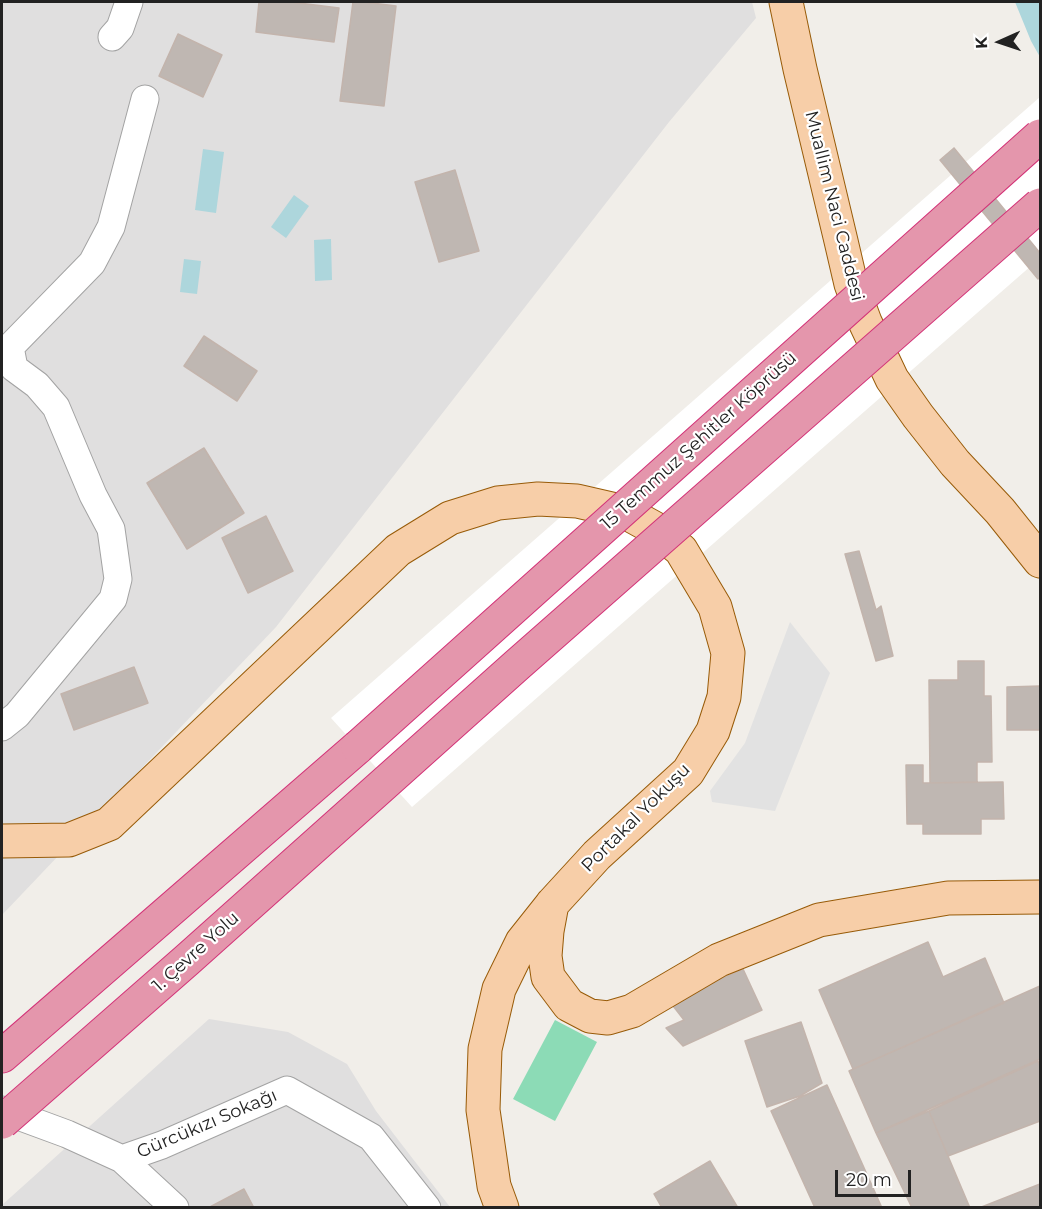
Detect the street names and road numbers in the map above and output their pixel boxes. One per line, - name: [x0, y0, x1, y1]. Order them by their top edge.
- street label: Muallim Naci Caddesi: [800, 109, 868, 303]
- street label: 15 Temmuz Şehitler Köprüsü: [597, 347, 801, 535]
- street label: Portakal Yokuşu: [577, 759, 695, 877]
- street label: 1. Çevre Yolu: [148, 908, 244, 996]
- street label: Gürcükızı Sokağı: [134, 1085, 280, 1163]

